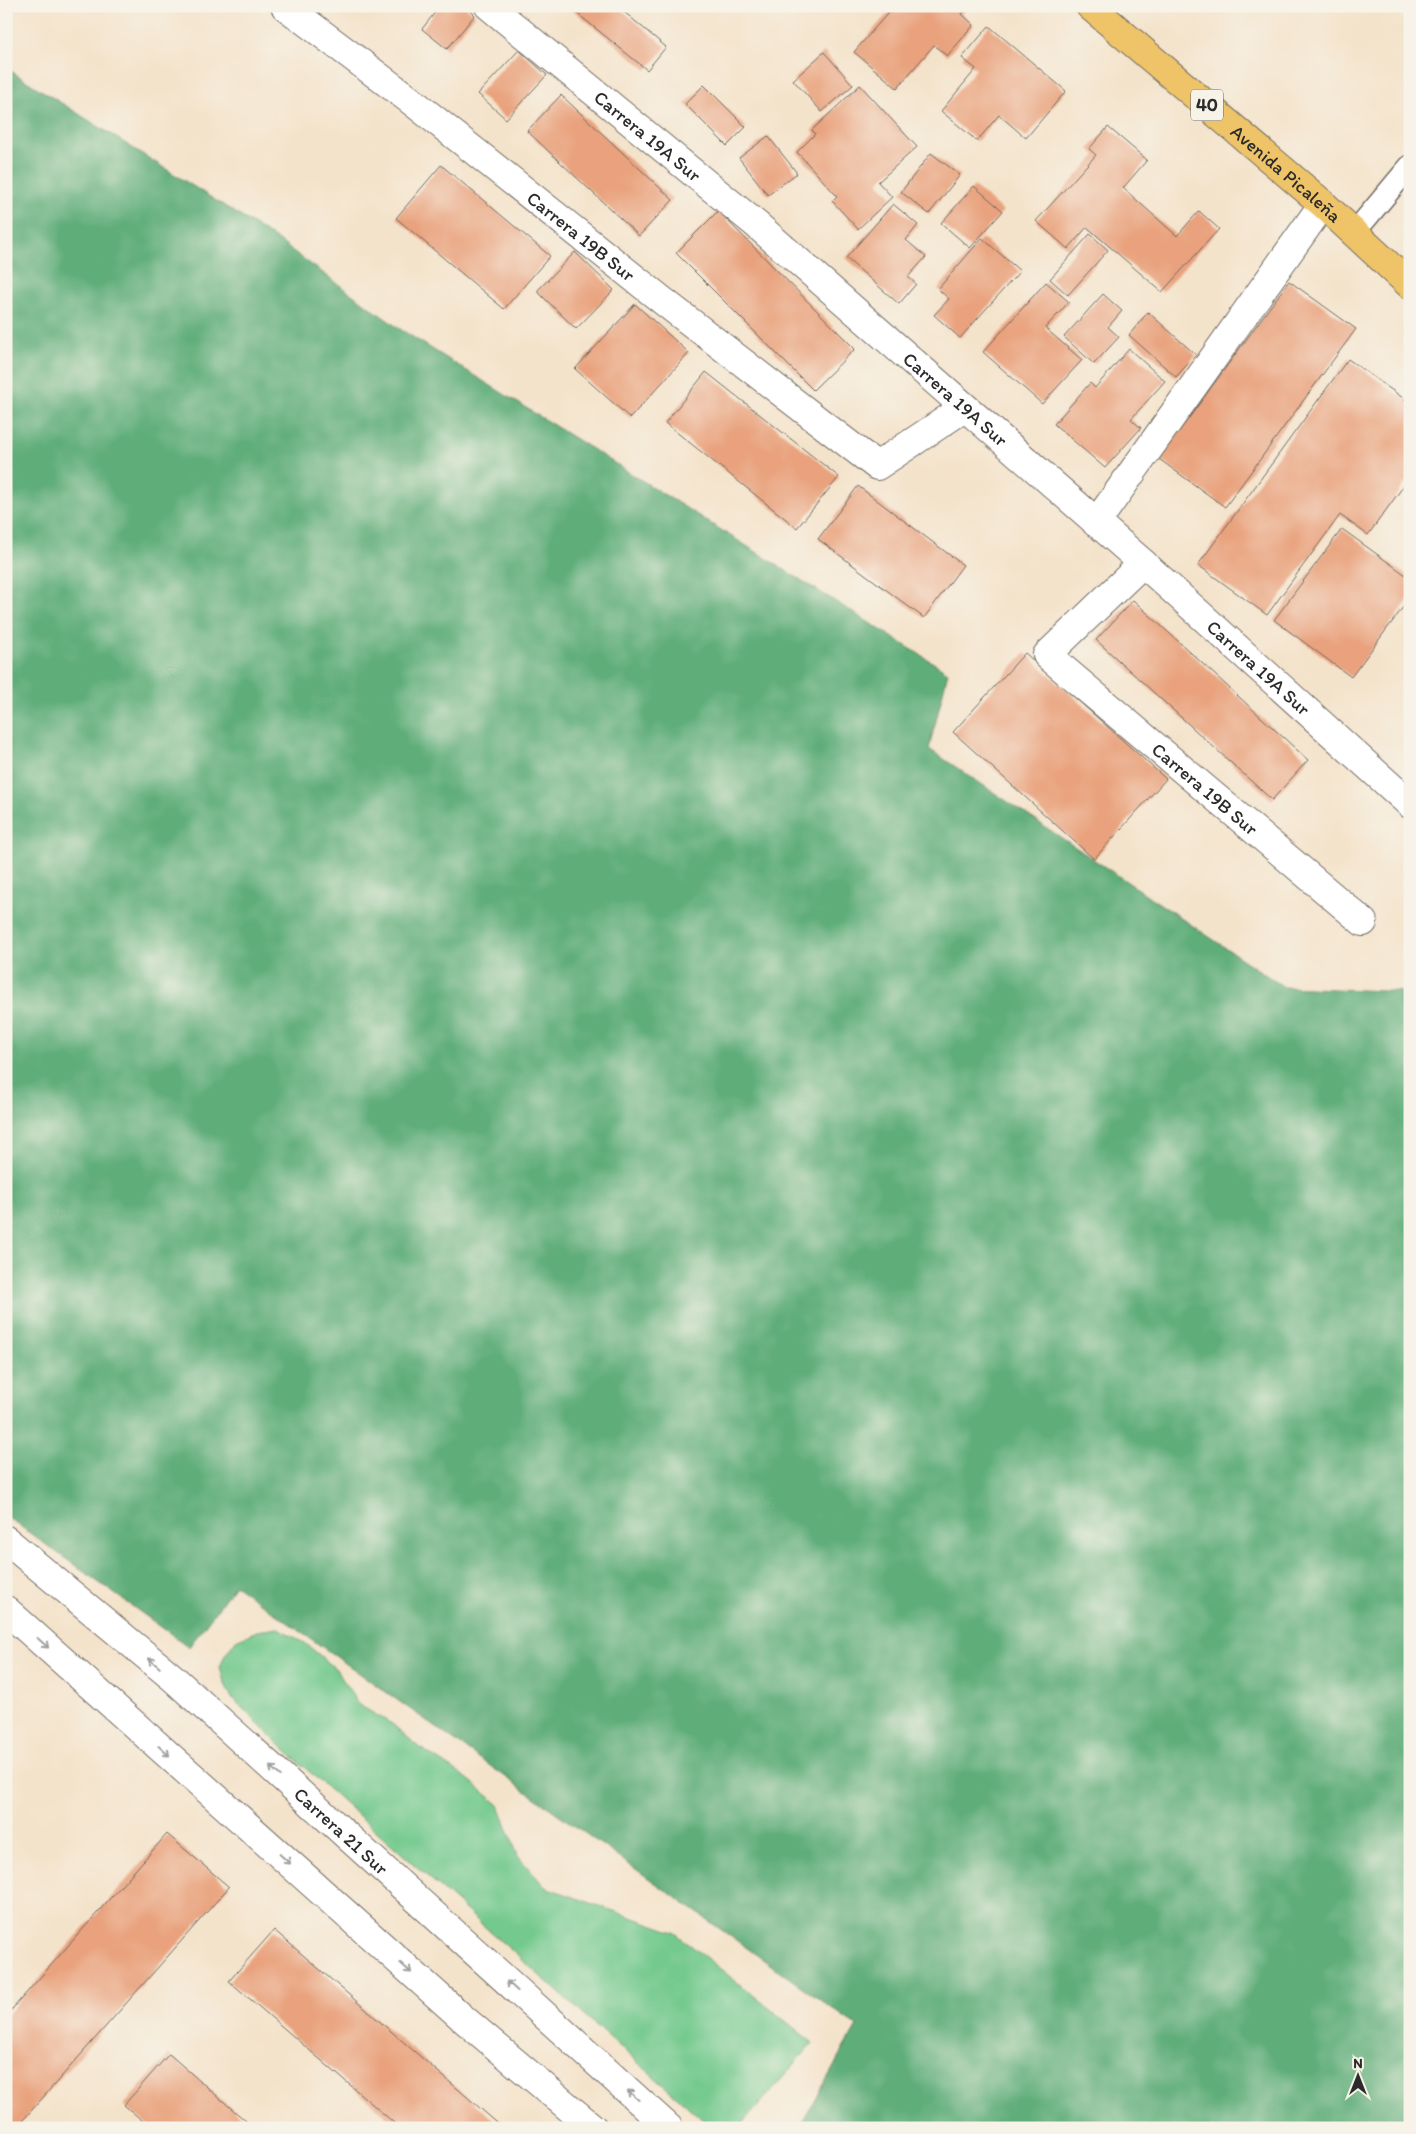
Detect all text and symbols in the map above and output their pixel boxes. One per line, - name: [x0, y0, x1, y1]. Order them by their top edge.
- street label: Carrera 19A Sur: [590, 85, 706, 187]
- road number: 40: [1191, 90, 1223, 120]
- street label: Avenida Picaleña: [1226, 119, 1347, 227]
- street label: Carrera 19B Sur: [523, 186, 640, 286]
- street label: Carrera 19A Sur: [898, 347, 1013, 451]
- street label: Carrera 19A Sur: [1202, 615, 1316, 720]
- street label: Carrera 19B Sur: [1147, 737, 1263, 840]
- one-way arrow: [36, 1637, 49, 1648]
- one-way arrow: [148, 1657, 161, 1668]
- one-way arrow: [157, 1745, 170, 1756]
- one-way arrow: [269, 1765, 282, 1777]
- street label: Carrera 21 Sur: [289, 1782, 394, 1880]
- one-way arrow: [278, 1853, 291, 1864]
- one-way arrow: [399, 1962, 412, 1973]
- one-way arrow: [506, 1980, 519, 1992]
- north arrow: [1334, 2052, 1384, 2102]
- text: N: [1353, 2055, 1363, 2072]
- one-way arrow: [626, 2089, 639, 2101]

